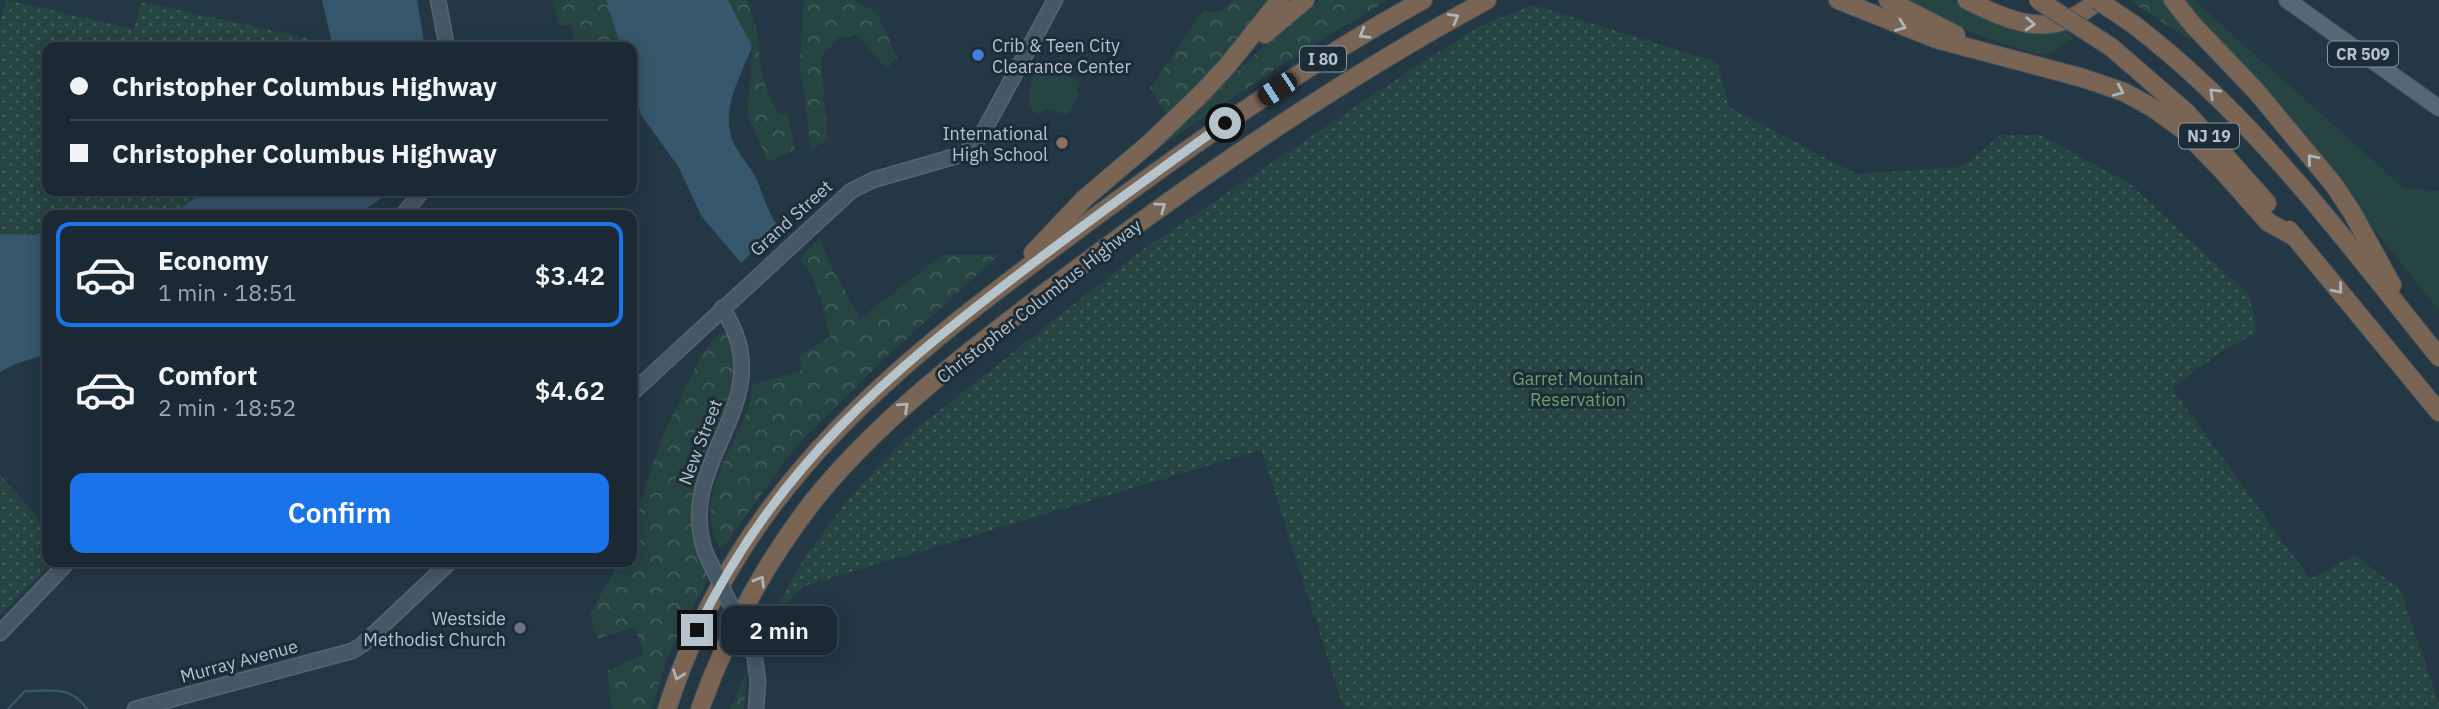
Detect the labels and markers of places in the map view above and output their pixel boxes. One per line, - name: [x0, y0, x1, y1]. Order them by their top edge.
- place label: Crib & Teen City Clearance Center: [992, 34, 1131, 78]
- marker: Crib & Teen City Clearance Center: [970, 47, 986, 63]
- place label: International High School: [942, 122, 1048, 166]
- marker: International High School: [1054, 135, 1070, 151]
- place label: Westside Methodist Church: [363, 607, 506, 651]
- marker: Westside Methodist Church: [512, 620, 528, 636]

